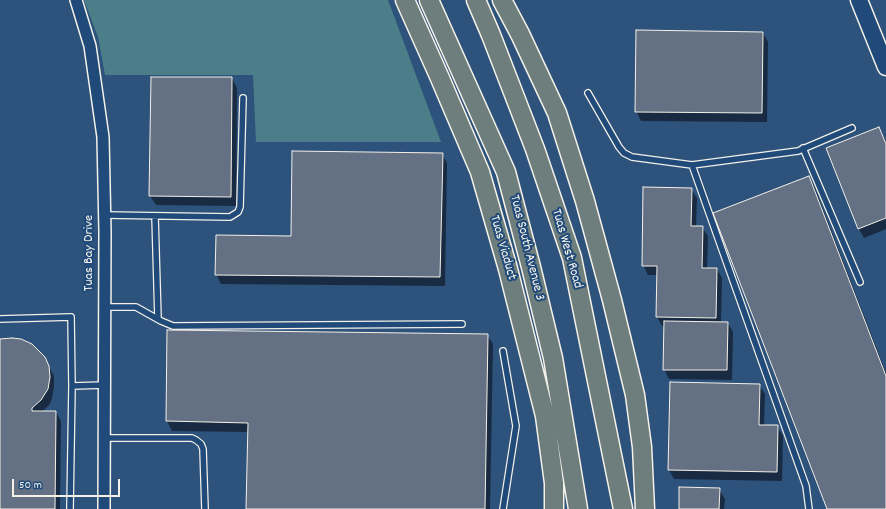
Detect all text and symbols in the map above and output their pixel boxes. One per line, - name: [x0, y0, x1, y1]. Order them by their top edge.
- street label: Tuas South Avenue 3: [505, 193, 547, 303]
- street label: Tuas West Road: [547, 207, 585, 291]
- street label: Tuas Viaduct: [485, 214, 519, 282]
- street label: Tuas Bay Drive: [82, 215, 98, 291]
- scale bar: [14, 471, 122, 497]
- text: 50 m: [19, 477, 42, 494]

